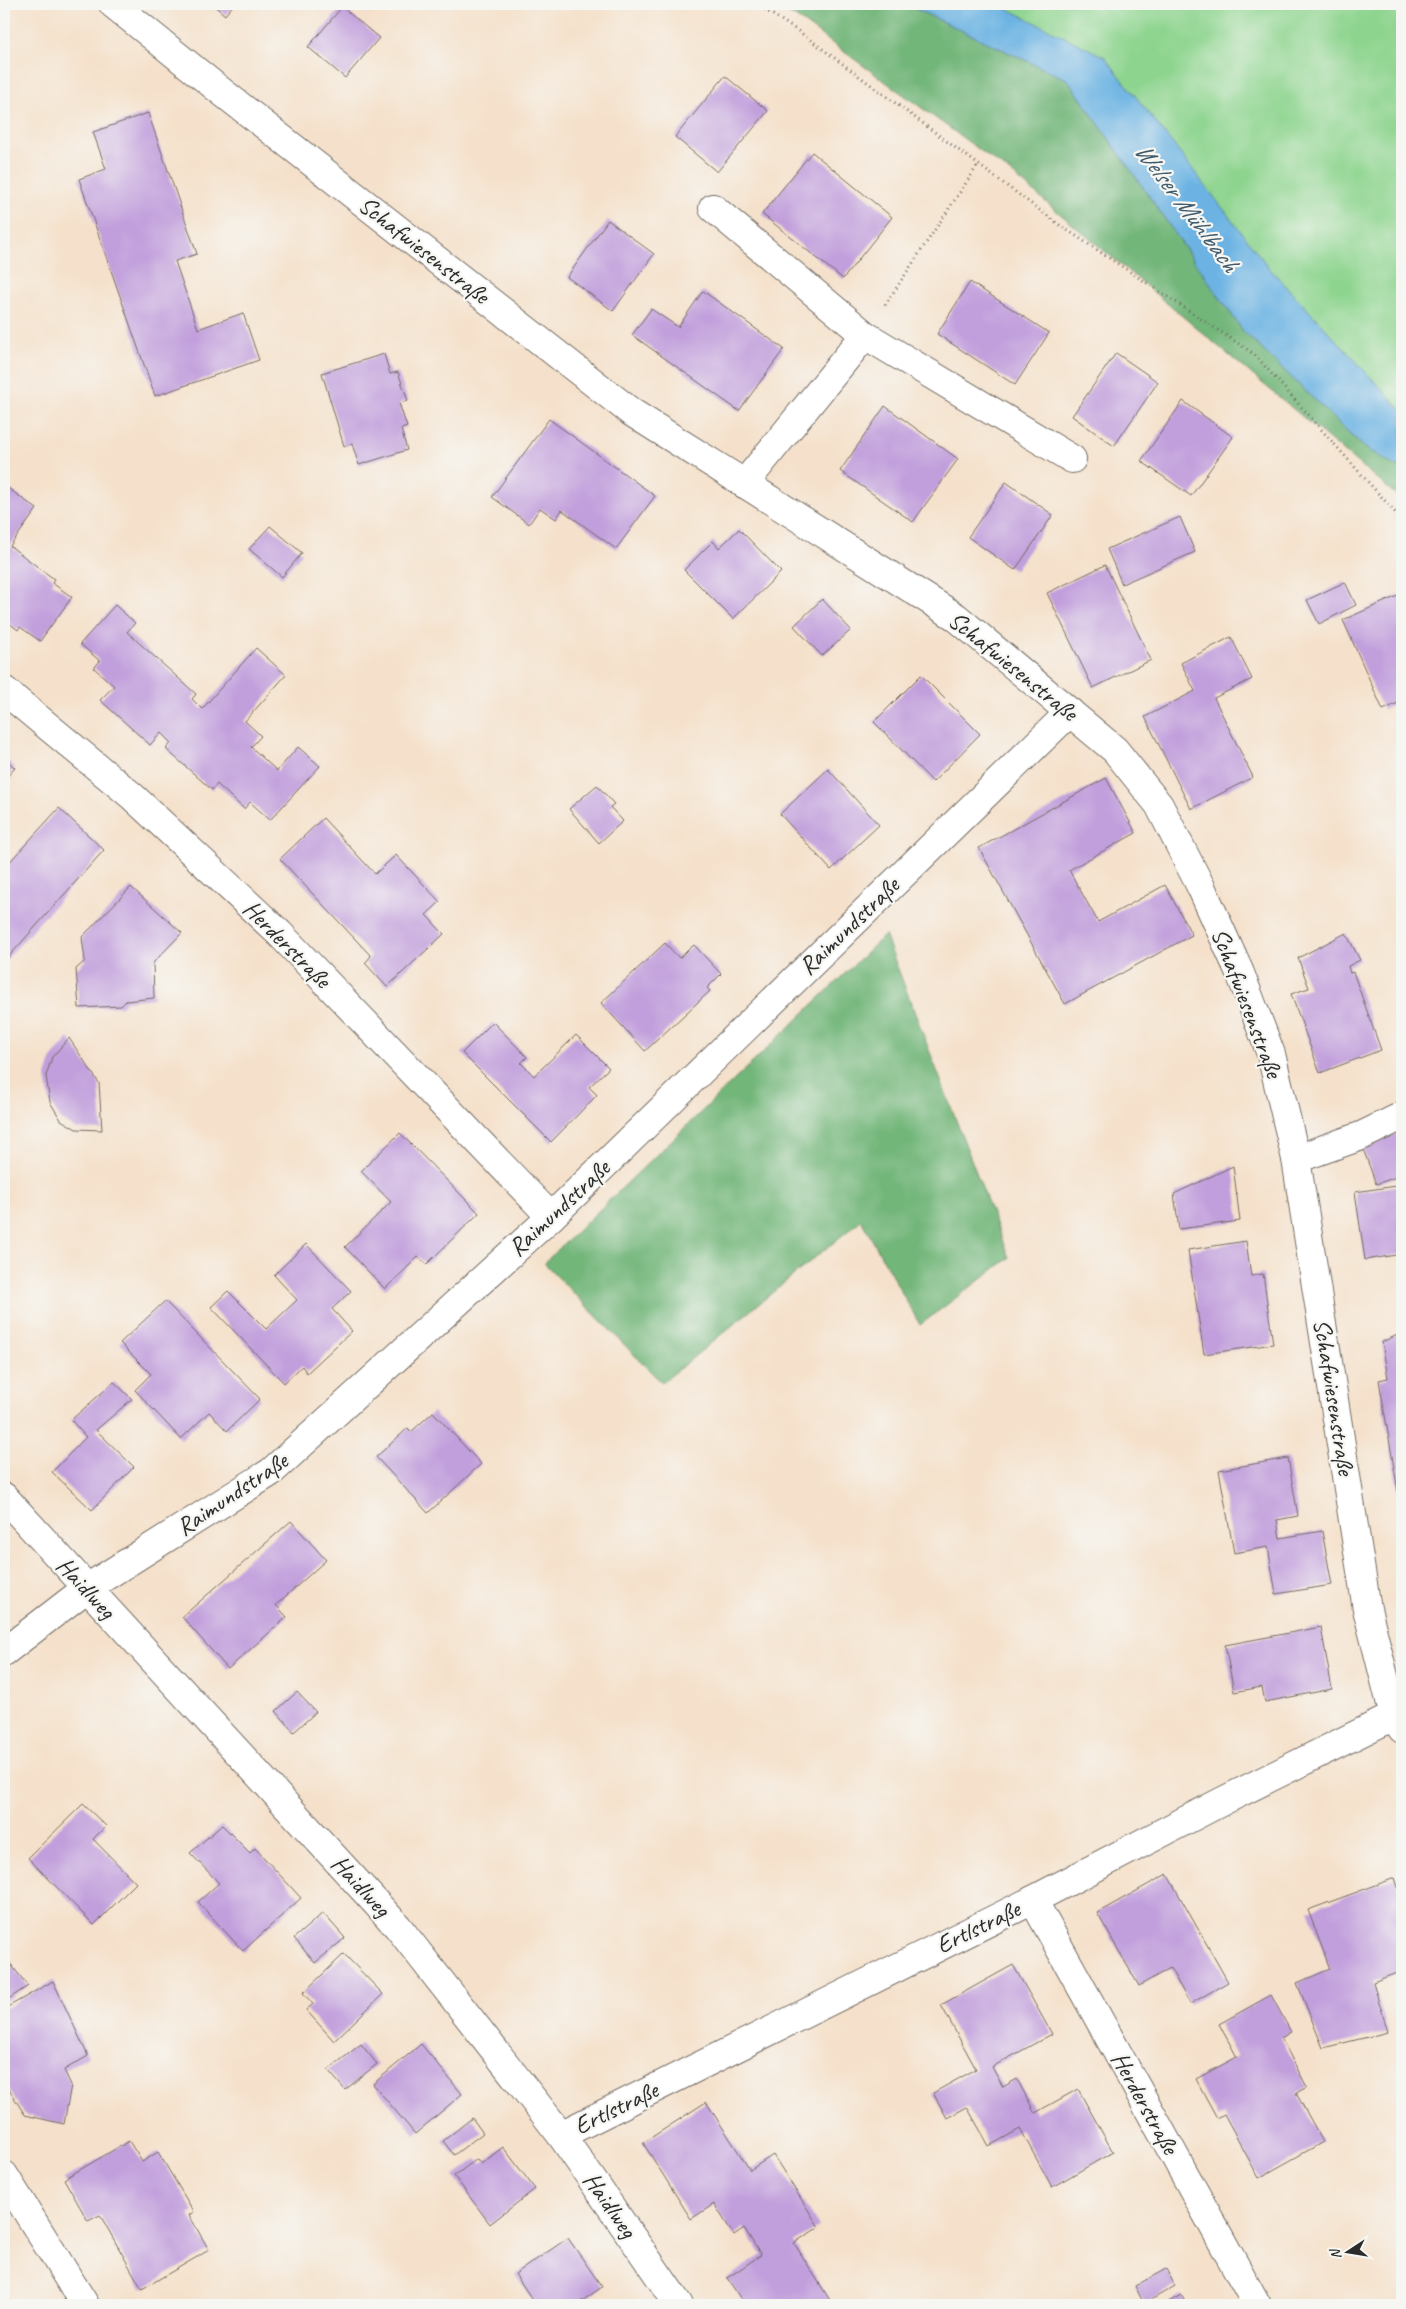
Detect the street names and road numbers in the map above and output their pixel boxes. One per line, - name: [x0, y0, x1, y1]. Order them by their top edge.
- street label: Schafwiesenstraße: [352, 189, 497, 312]
- street label: Schafwiesenstraße: [942, 604, 1086, 729]
- street label: Raimundstraße: [792, 869, 907, 982]
- street label: Herderstraße: [236, 893, 339, 996]
- street label: Schafwiesenstraße: [1204, 924, 1291, 1084]
- street label: Raimundstraße: [501, 1151, 618, 1263]
- street label: Schafwiesenstraße: [1306, 1317, 1362, 1479]
- street label: Raimundstraße: [170, 1444, 296, 1543]
- street label: Haidlweg: [49, 1550, 124, 1627]
- street label: Haidlweg: [324, 1848, 399, 1925]
- street label: Ertlstraße: [931, 1892, 1027, 1961]
- street label: Herderstraße: [1104, 2046, 1187, 2161]
- street label: Ertlstraße: [569, 2073, 665, 2142]
- street label: Haidlweg: [576, 2166, 645, 2245]

